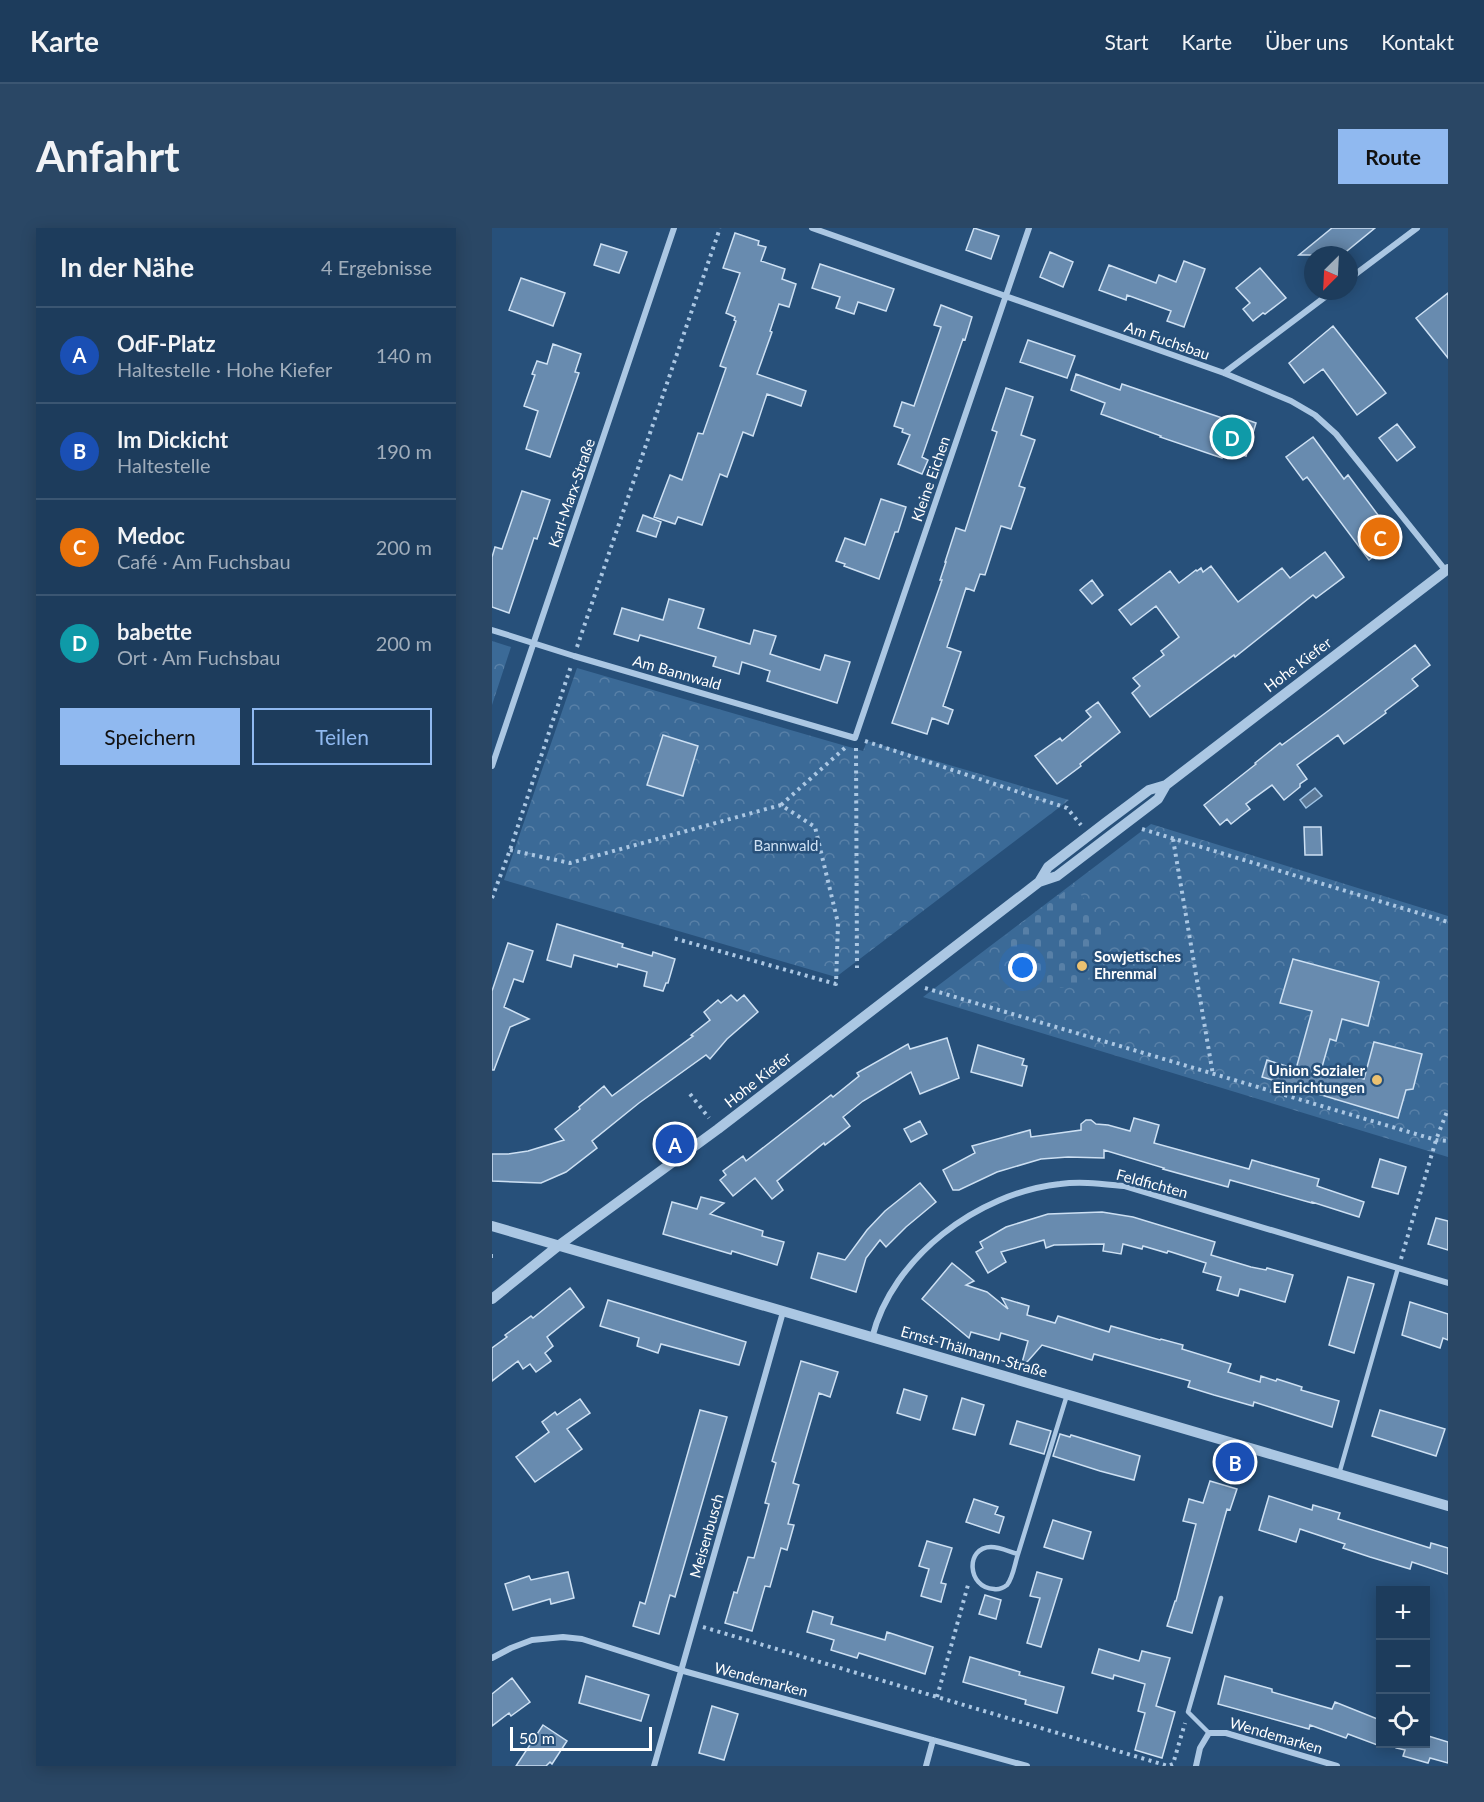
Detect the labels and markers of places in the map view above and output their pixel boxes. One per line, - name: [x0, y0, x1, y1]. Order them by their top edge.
- pin: D: [1212, 414, 1252, 460]
- pin: C: [1360, 514, 1400, 560]
- place label: Sowjetisches Ehrenmal: [1094, 947, 1181, 982]
- marker: Sowjetisches Ehrenmal: [1075, 959, 1089, 973]
- place label: Union Sozialer Einrichtungen: [1269, 1061, 1365, 1096]
- marker: Union Sozialer Einrichtungen: [1370, 1073, 1384, 1087]
- pin: A: [656, 1122, 694, 1166]
- pin: B: [1216, 1440, 1254, 1484]

